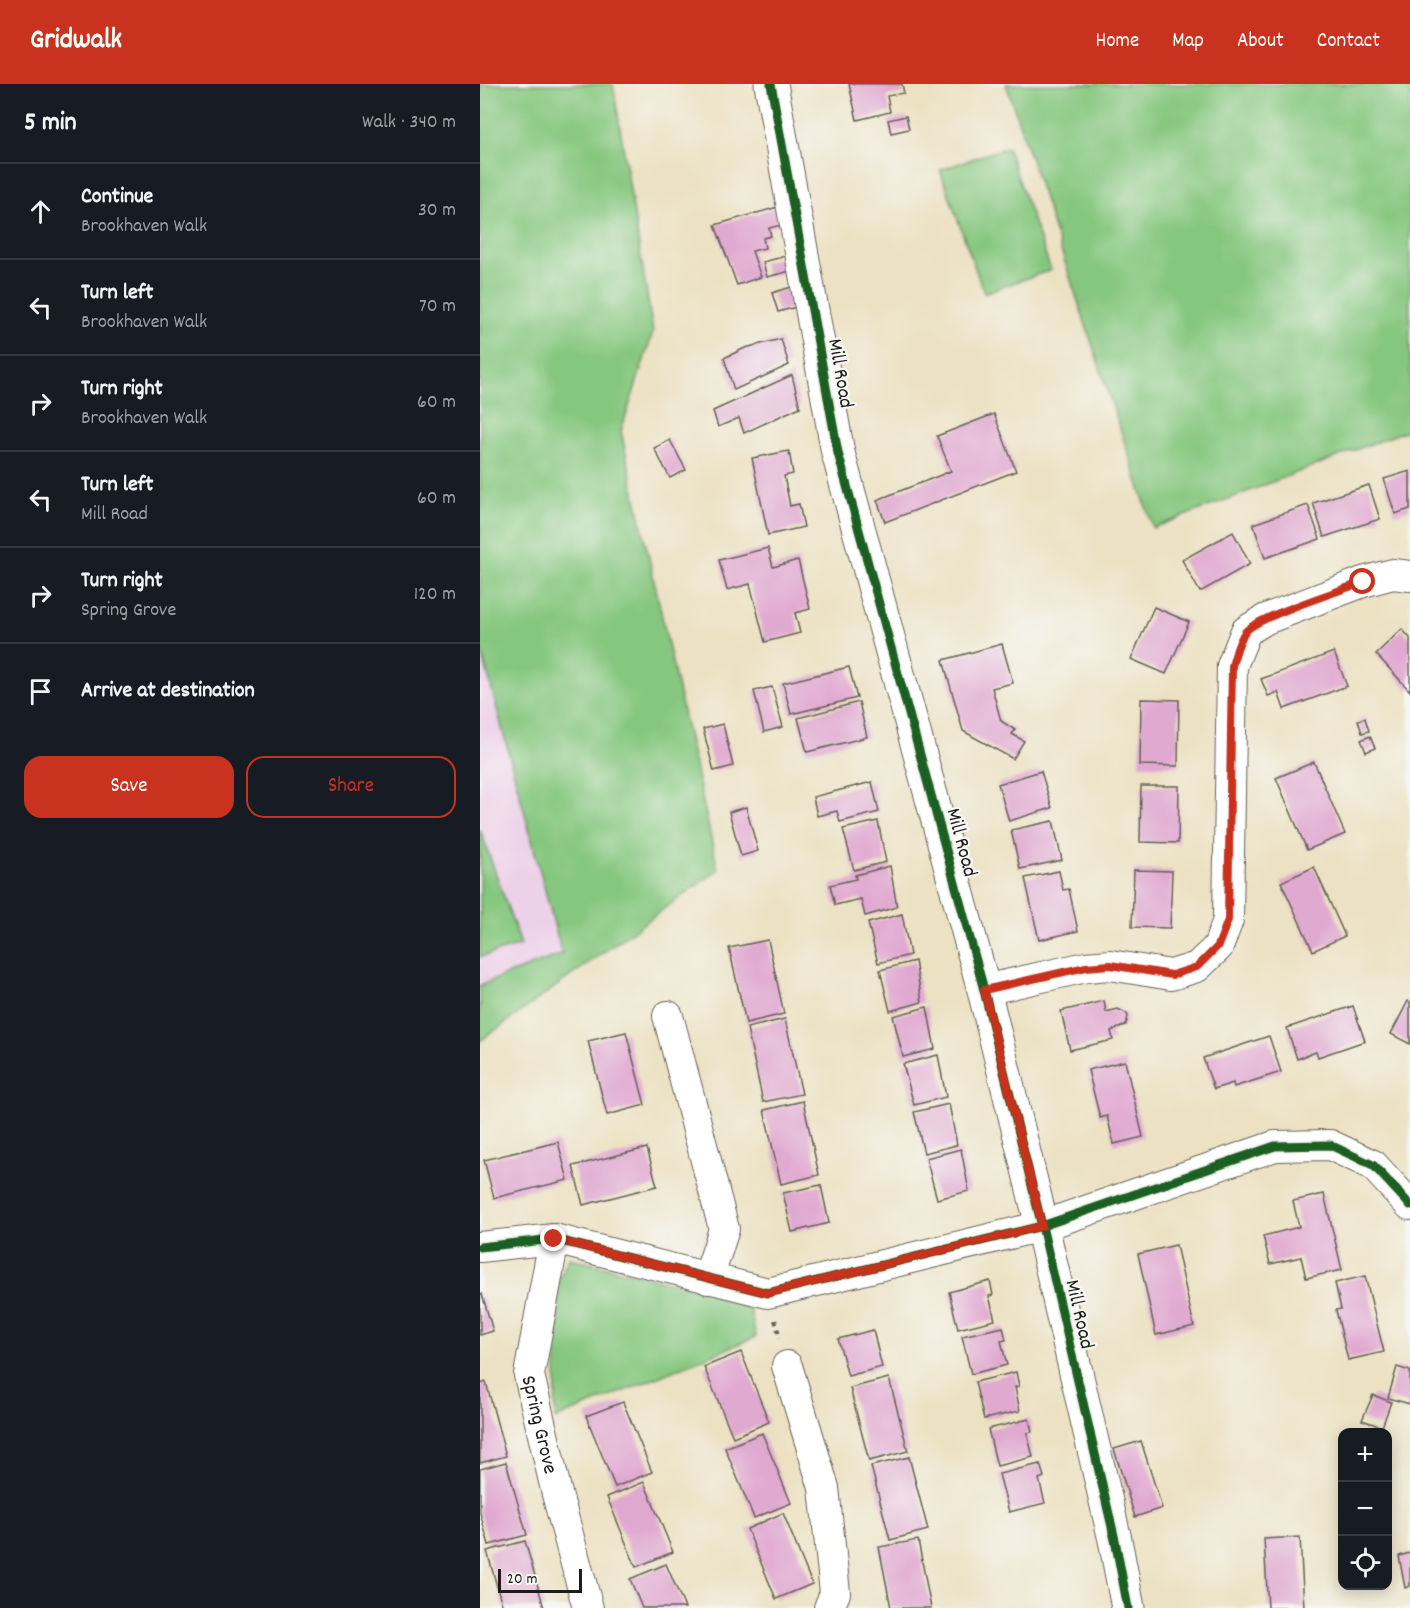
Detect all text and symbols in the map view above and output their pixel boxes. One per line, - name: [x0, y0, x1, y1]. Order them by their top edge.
- text: Gridwalk: [30, 22, 122, 62]
- text: Home: [1095, 27, 1139, 57]
- text: Map: [1172, 27, 1204, 57]
- text: About: [1237, 27, 1284, 57]
- text: Contact: [1317, 27, 1380, 57]
- text: 5 min: [24, 105, 77, 142]
- text: Walk · 340 m: [362, 109, 456, 137]
- text: Continue: [81, 182, 153, 213]
- icon: ahead: [24, 195, 57, 228]
- text: 30 m: [418, 197, 456, 225]
- text: Brookhaven Walk: [81, 213, 207, 241]
- text: Turn left: [81, 278, 153, 309]
- icon: left: [24, 291, 57, 324]
- text: 70 m: [419, 293, 456, 321]
- text: Brookhaven Walk: [81, 309, 207, 337]
- street label: Mill Road: [818, 336, 860, 411]
- text: Turn right: [81, 374, 163, 405]
- icon: right: [24, 387, 57, 420]
- text: 60 m: [417, 389, 456, 417]
- text: Brookhaven Walk: [81, 405, 207, 433]
- text: Turn left: [81, 470, 153, 501]
- icon: left: [24, 483, 57, 516]
- text: 60 m: [417, 485, 456, 513]
- text: Mill Road: [81, 501, 148, 529]
- text: Turn right: [81, 566, 163, 597]
- route start: [1349, 568, 1375, 594]
- icon: right: [24, 579, 57, 612]
- text: 120 m: [414, 581, 456, 609]
- text: Spring Grove: [81, 597, 176, 625]
- icon: arrive: [24, 675, 57, 708]
- text: Arrive at destination: [81, 676, 255, 707]
- button: Save: [24, 756, 234, 818]
- button: Share: [246, 756, 456, 818]
- street label: Mill Road: [937, 805, 984, 881]
- route end: [540, 1225, 566, 1251]
- street label: Mill Road: [1056, 1277, 1101, 1352]
- street label: Spring Grove: [512, 1373, 564, 1477]
- map controls: [1338, 1428, 1392, 1590]
- button: +: [1338, 1428, 1392, 1482]
- button: −: [1338, 1482, 1392, 1536]
- button: locate: [1338, 1536, 1392, 1590]
- scale bar: [498, 1566, 582, 1594]
- text: 20 m: [507, 1568, 537, 1591]

